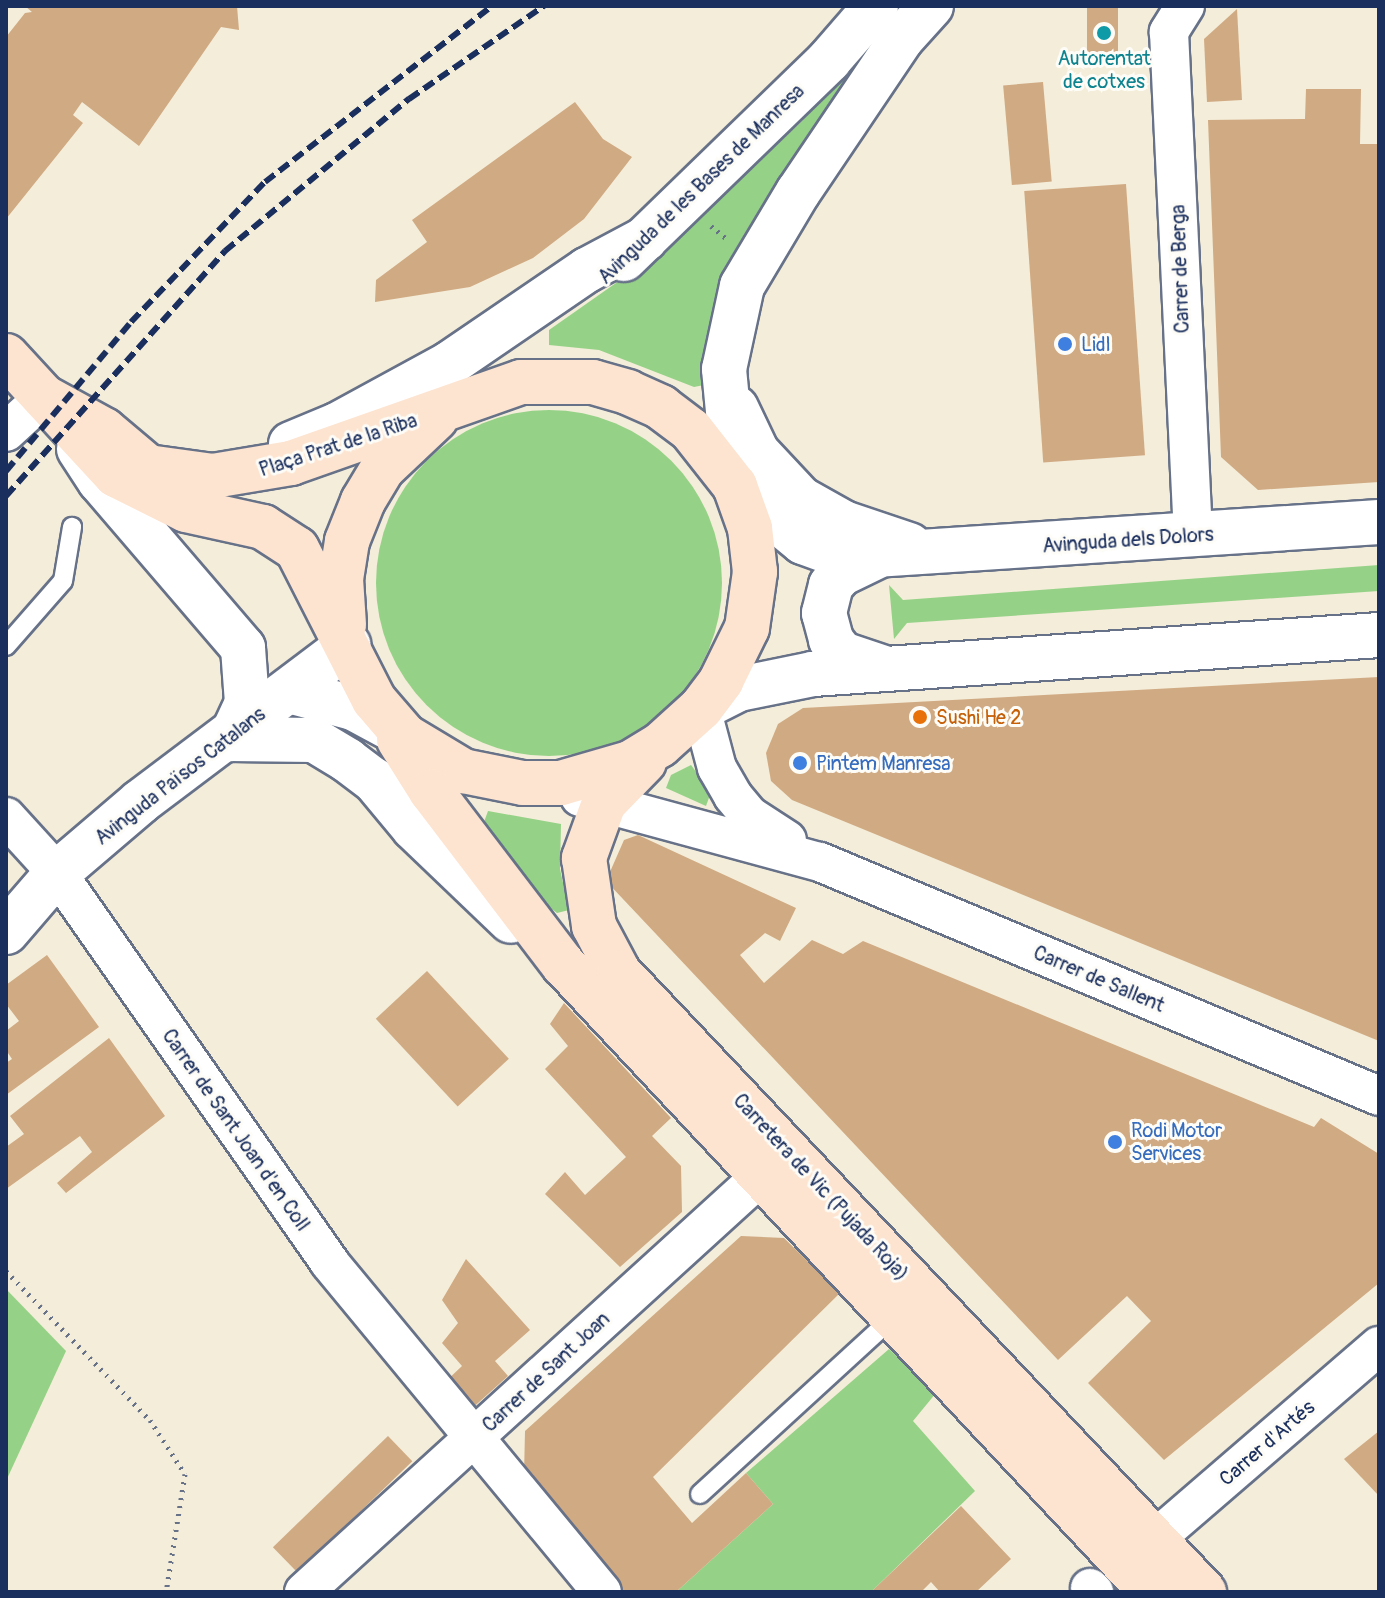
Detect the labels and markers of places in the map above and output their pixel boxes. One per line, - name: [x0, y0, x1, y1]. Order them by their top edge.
- marker: Autorentat de cotxes: [1095, 24, 1113, 42]
- place label: Autorentat de cotxes: [1057, 46, 1151, 93]
- place label: Lidl: [1081, 332, 1110, 356]
- marker: Lidl: [1056, 335, 1074, 353]
- place label: Sushi He 2: [936, 705, 1021, 729]
- marker: Sushi He 2: [911, 708, 929, 726]
- place label: Pintem Manresa: [816, 751, 951, 775]
- marker: Pintem Manresa: [791, 754, 809, 772]
- place label: Rodi Motor Services: [1131, 1118, 1222, 1165]
- marker: Rodi Motor Services: [1106, 1133, 1124, 1151]

